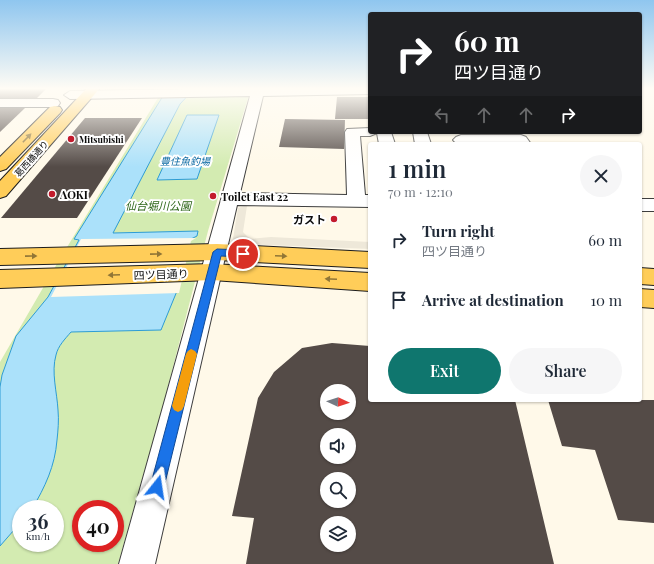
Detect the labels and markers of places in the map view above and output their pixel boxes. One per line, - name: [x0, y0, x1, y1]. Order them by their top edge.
- place label: Mitsubishi: [79, 133, 124, 145]
- marker: Mitsubishi: [66, 134, 76, 144]
- place label: AOKI: [59, 187, 88, 202]
- marker: AOKI: [47, 189, 57, 199]
- place label: Toilet East 22: [221, 189, 289, 204]
- marker: Toilet East 22: [208, 191, 218, 201]
- place label: ガスト: [293, 212, 326, 227]
- marker: ガスト: [329, 214, 339, 224]
- pin: [226, 237, 260, 271]

